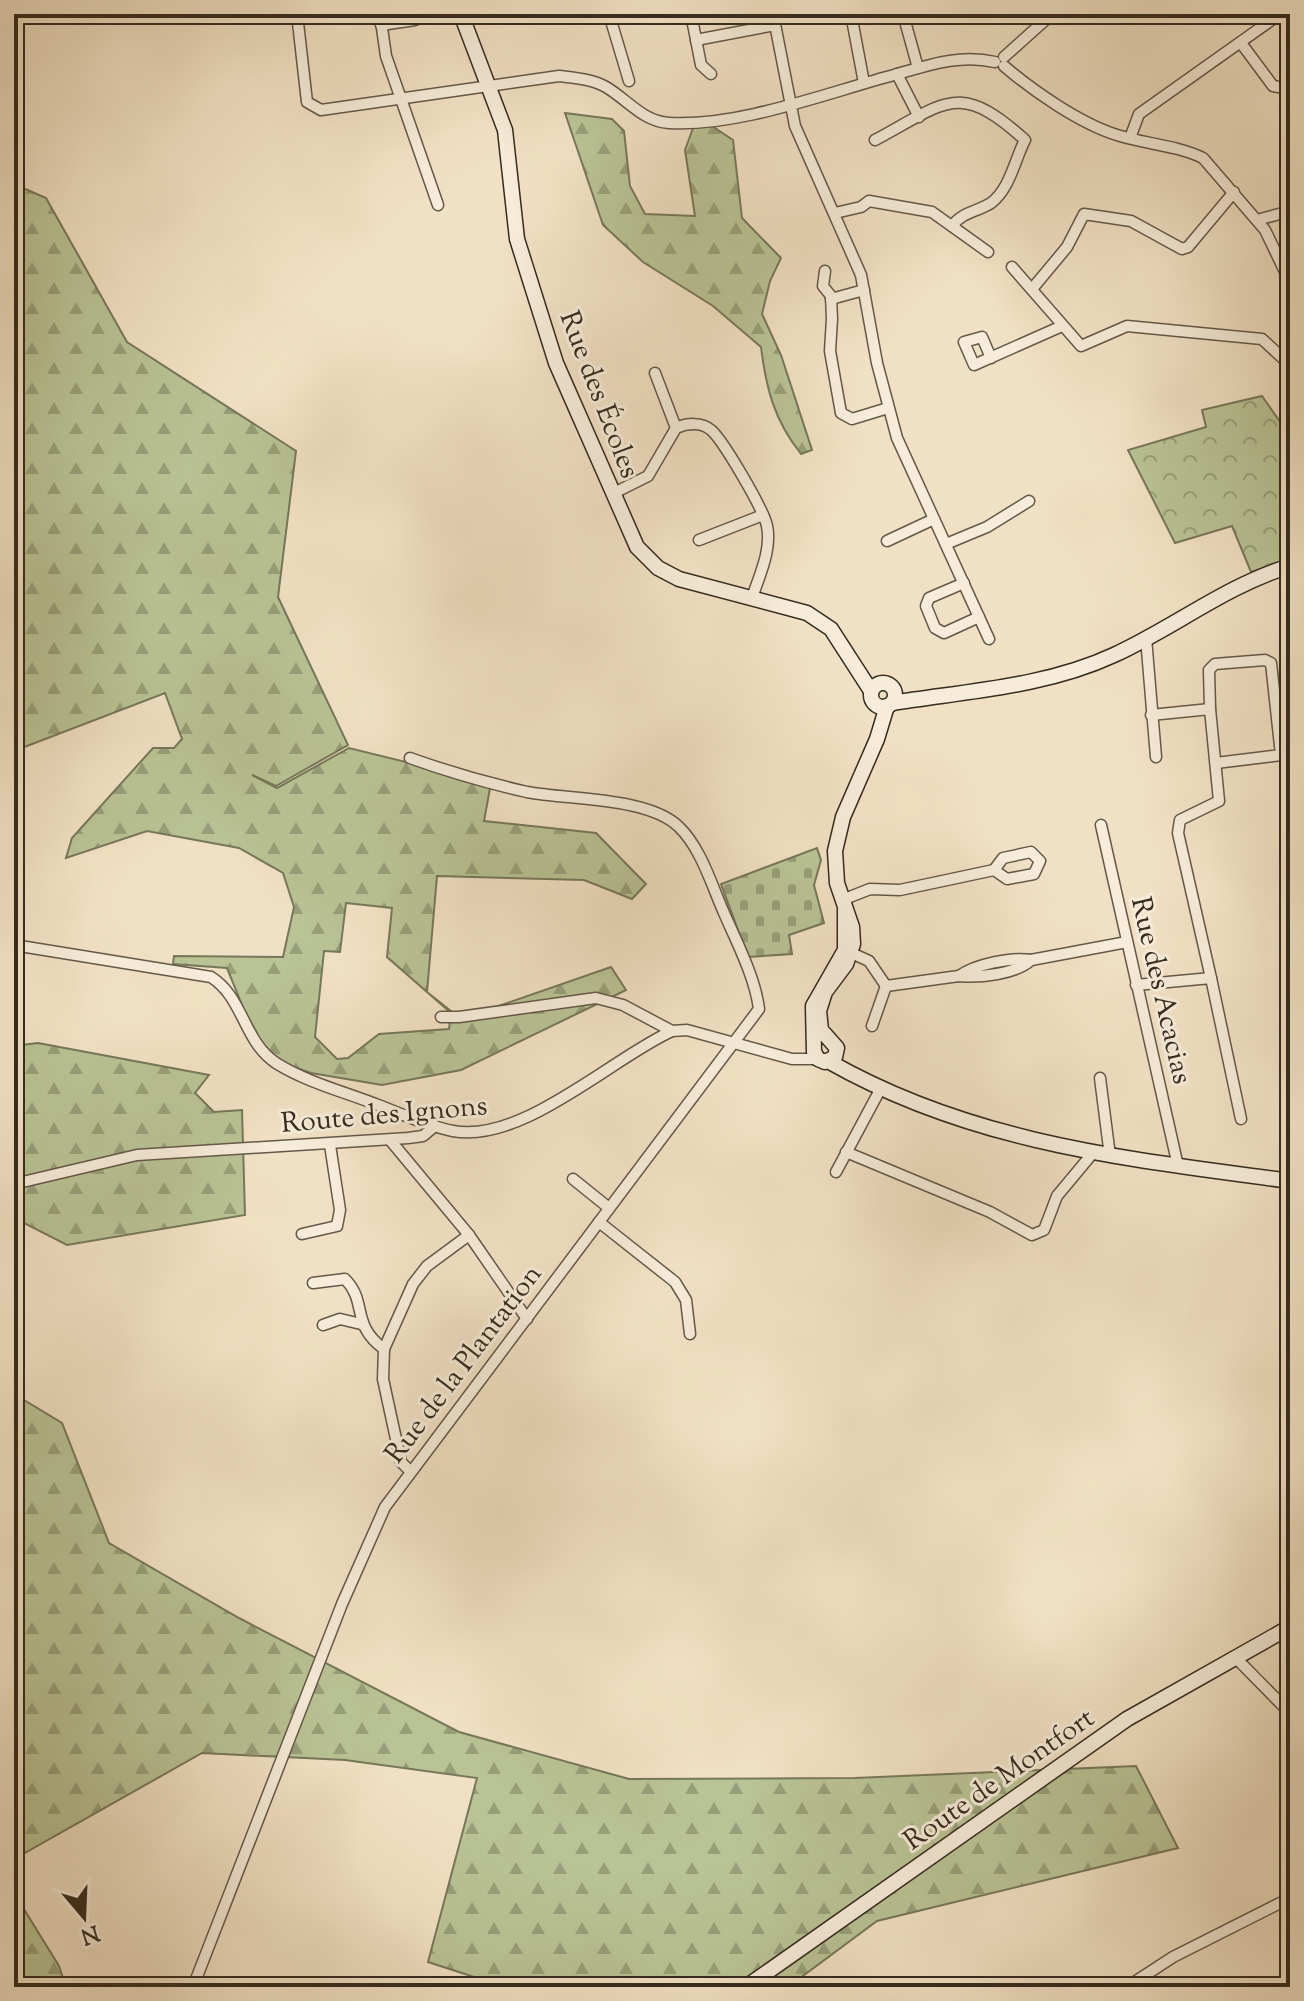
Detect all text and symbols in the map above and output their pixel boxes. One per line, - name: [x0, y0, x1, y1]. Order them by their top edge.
- street label: Rue des Écoles: [548, 306, 648, 485]
- street label: Rue des Acacias: [1119, 893, 1201, 1088]
- street label: Route des Ignons: [279, 1087, 489, 1145]
- street label: Rue de la Plantation: [376, 1257, 553, 1473]
- street label: Route de Montfort: [896, 1699, 1104, 1861]
- north arrow: [44, 1877, 124, 1957]
- text: N: [76, 1915, 103, 1951]

